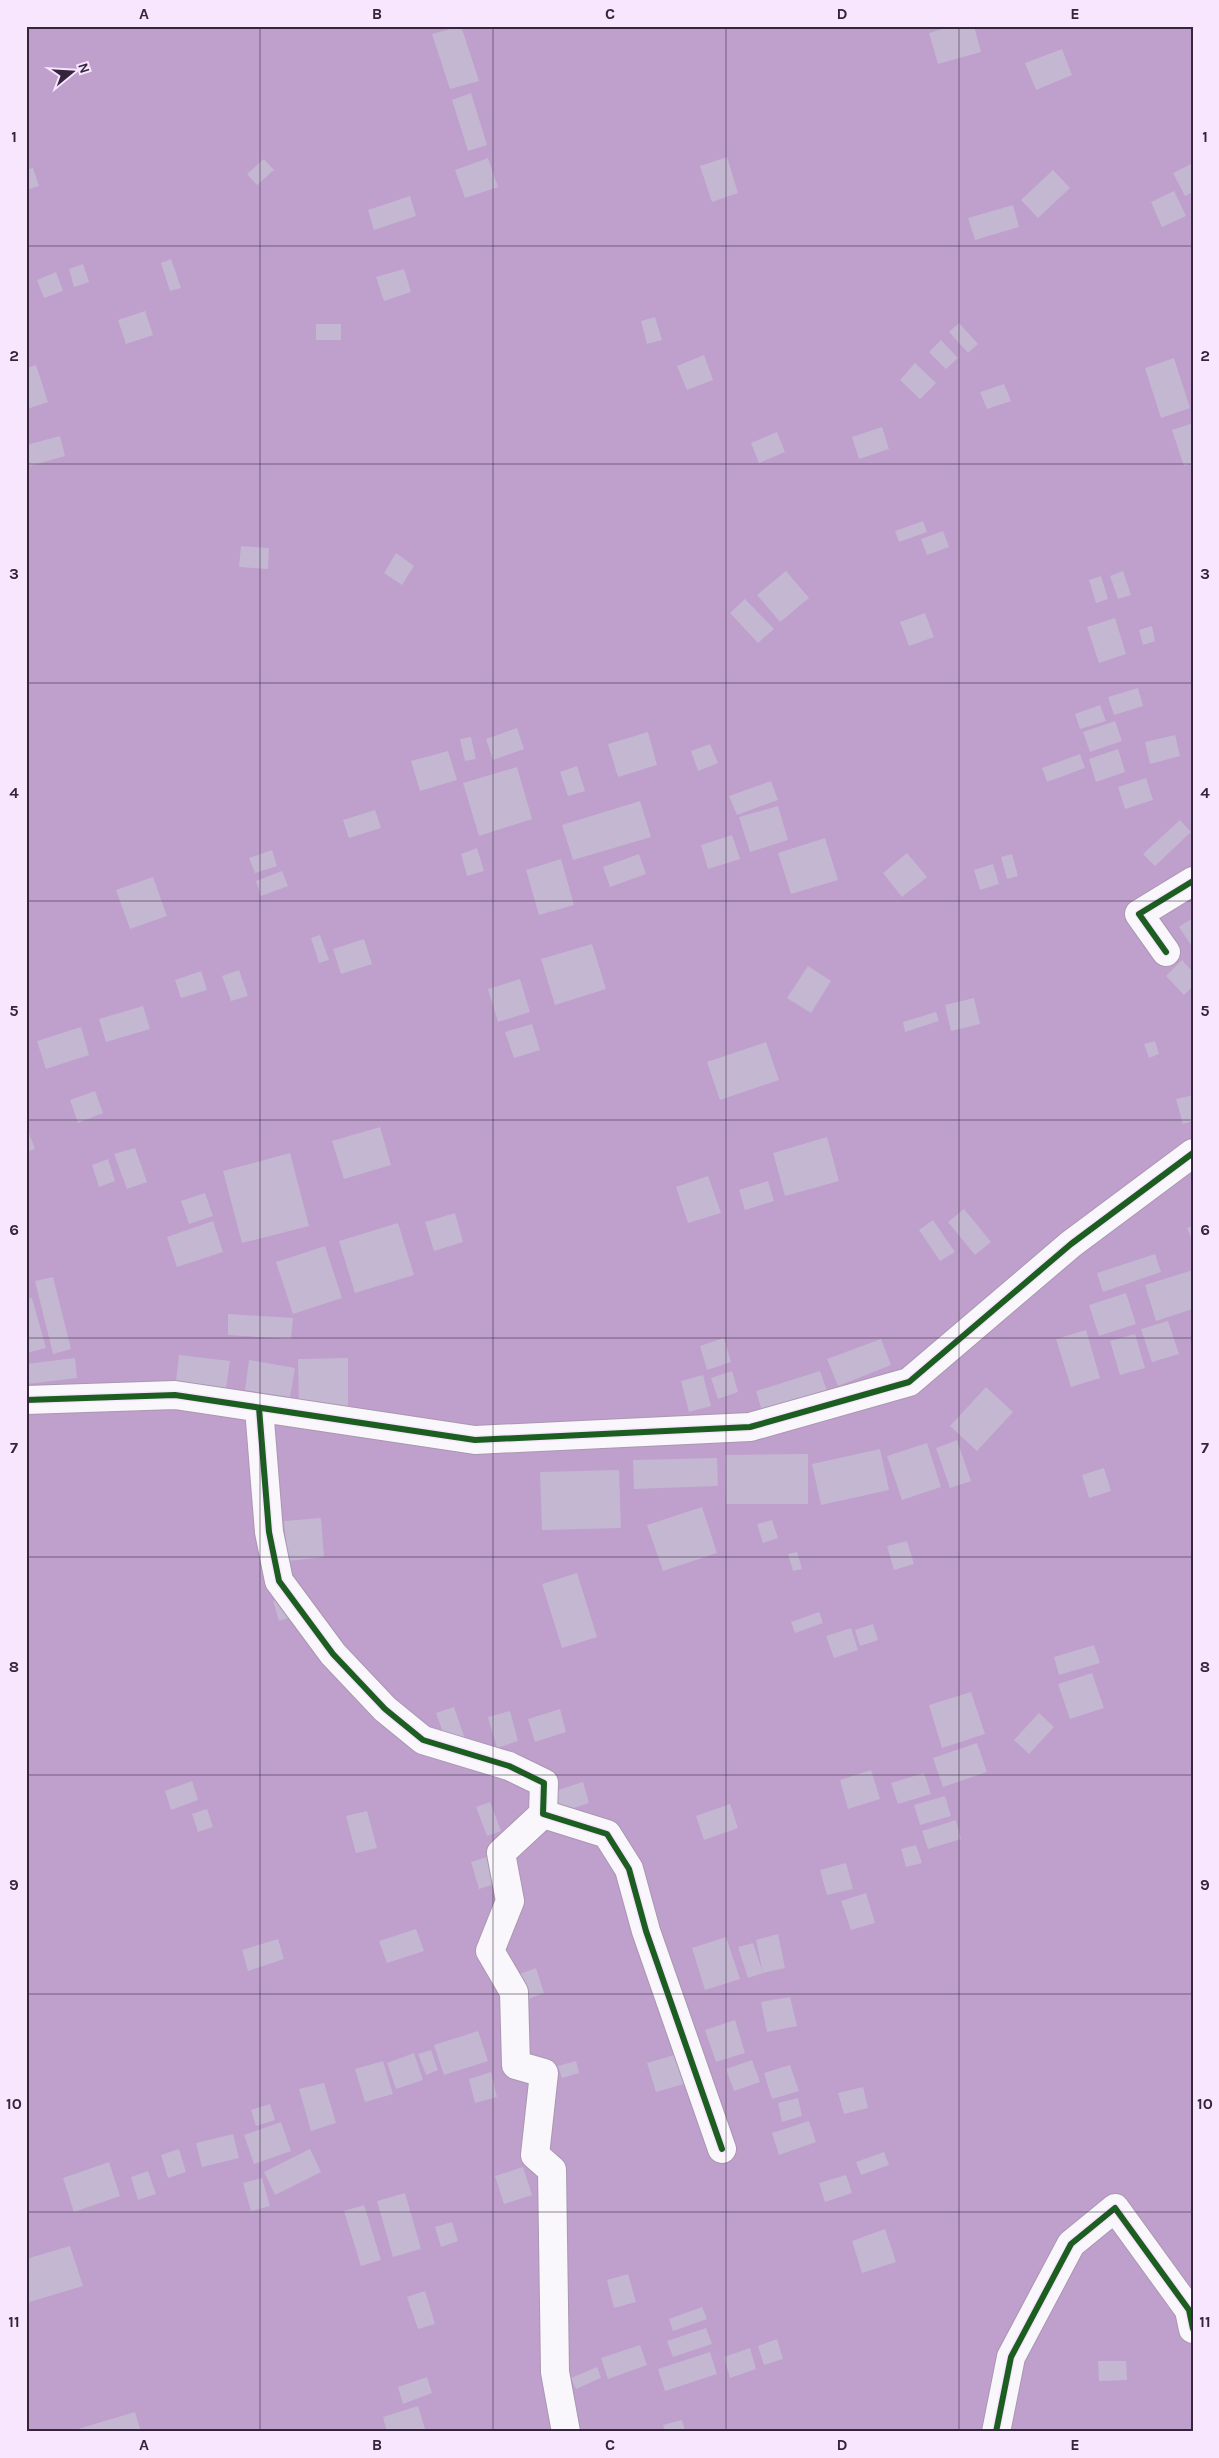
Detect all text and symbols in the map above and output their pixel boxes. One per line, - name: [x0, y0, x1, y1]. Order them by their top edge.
- text: A: [139, 4, 149, 23]
- text: B: [372, 4, 382, 23]
- text: C: [605, 4, 615, 23]
- text: D: [837, 4, 848, 23]
- text: E: [1070, 4, 1080, 23]
- north arrow: [48, 48, 98, 98]
- text: N: [74, 61, 94, 76]
- text: 1: [11, 127, 17, 146]
- text: 1: [1202, 127, 1208, 146]
- text: 2: [9, 346, 19, 365]
- text: 2: [1200, 346, 1210, 365]
- text: 3: [9, 564, 19, 583]
- text: 3: [1200, 564, 1210, 583]
- text: 4: [9, 783, 19, 802]
- text: 4: [1200, 783, 1210, 802]
- text: 5: [9, 1001, 19, 1020]
- text: 5: [1200, 1001, 1210, 1020]
- text: 6: [9, 1220, 19, 1239]
- text: 6: [1200, 1220, 1210, 1239]
- text: 7: [10, 1438, 18, 1457]
- text: 7: [1201, 1438, 1209, 1457]
- text: 8: [9, 1657, 19, 1676]
- text: 8: [1200, 1657, 1210, 1676]
- text: 9: [9, 1875, 19, 1894]
- text: 9: [1200, 1875, 1210, 1894]
- text: 10: [6, 2094, 22, 2113]
- text: 10: [1197, 2094, 1213, 2113]
- text: 11: [8, 2312, 20, 2331]
- text: 11: [1199, 2312, 1211, 2331]
- text: A: [139, 2435, 149, 2454]
- text: B: [372, 2435, 382, 2454]
- text: C: [605, 2435, 615, 2454]
- text: D: [837, 2435, 848, 2454]
- text: E: [1070, 2435, 1080, 2454]

